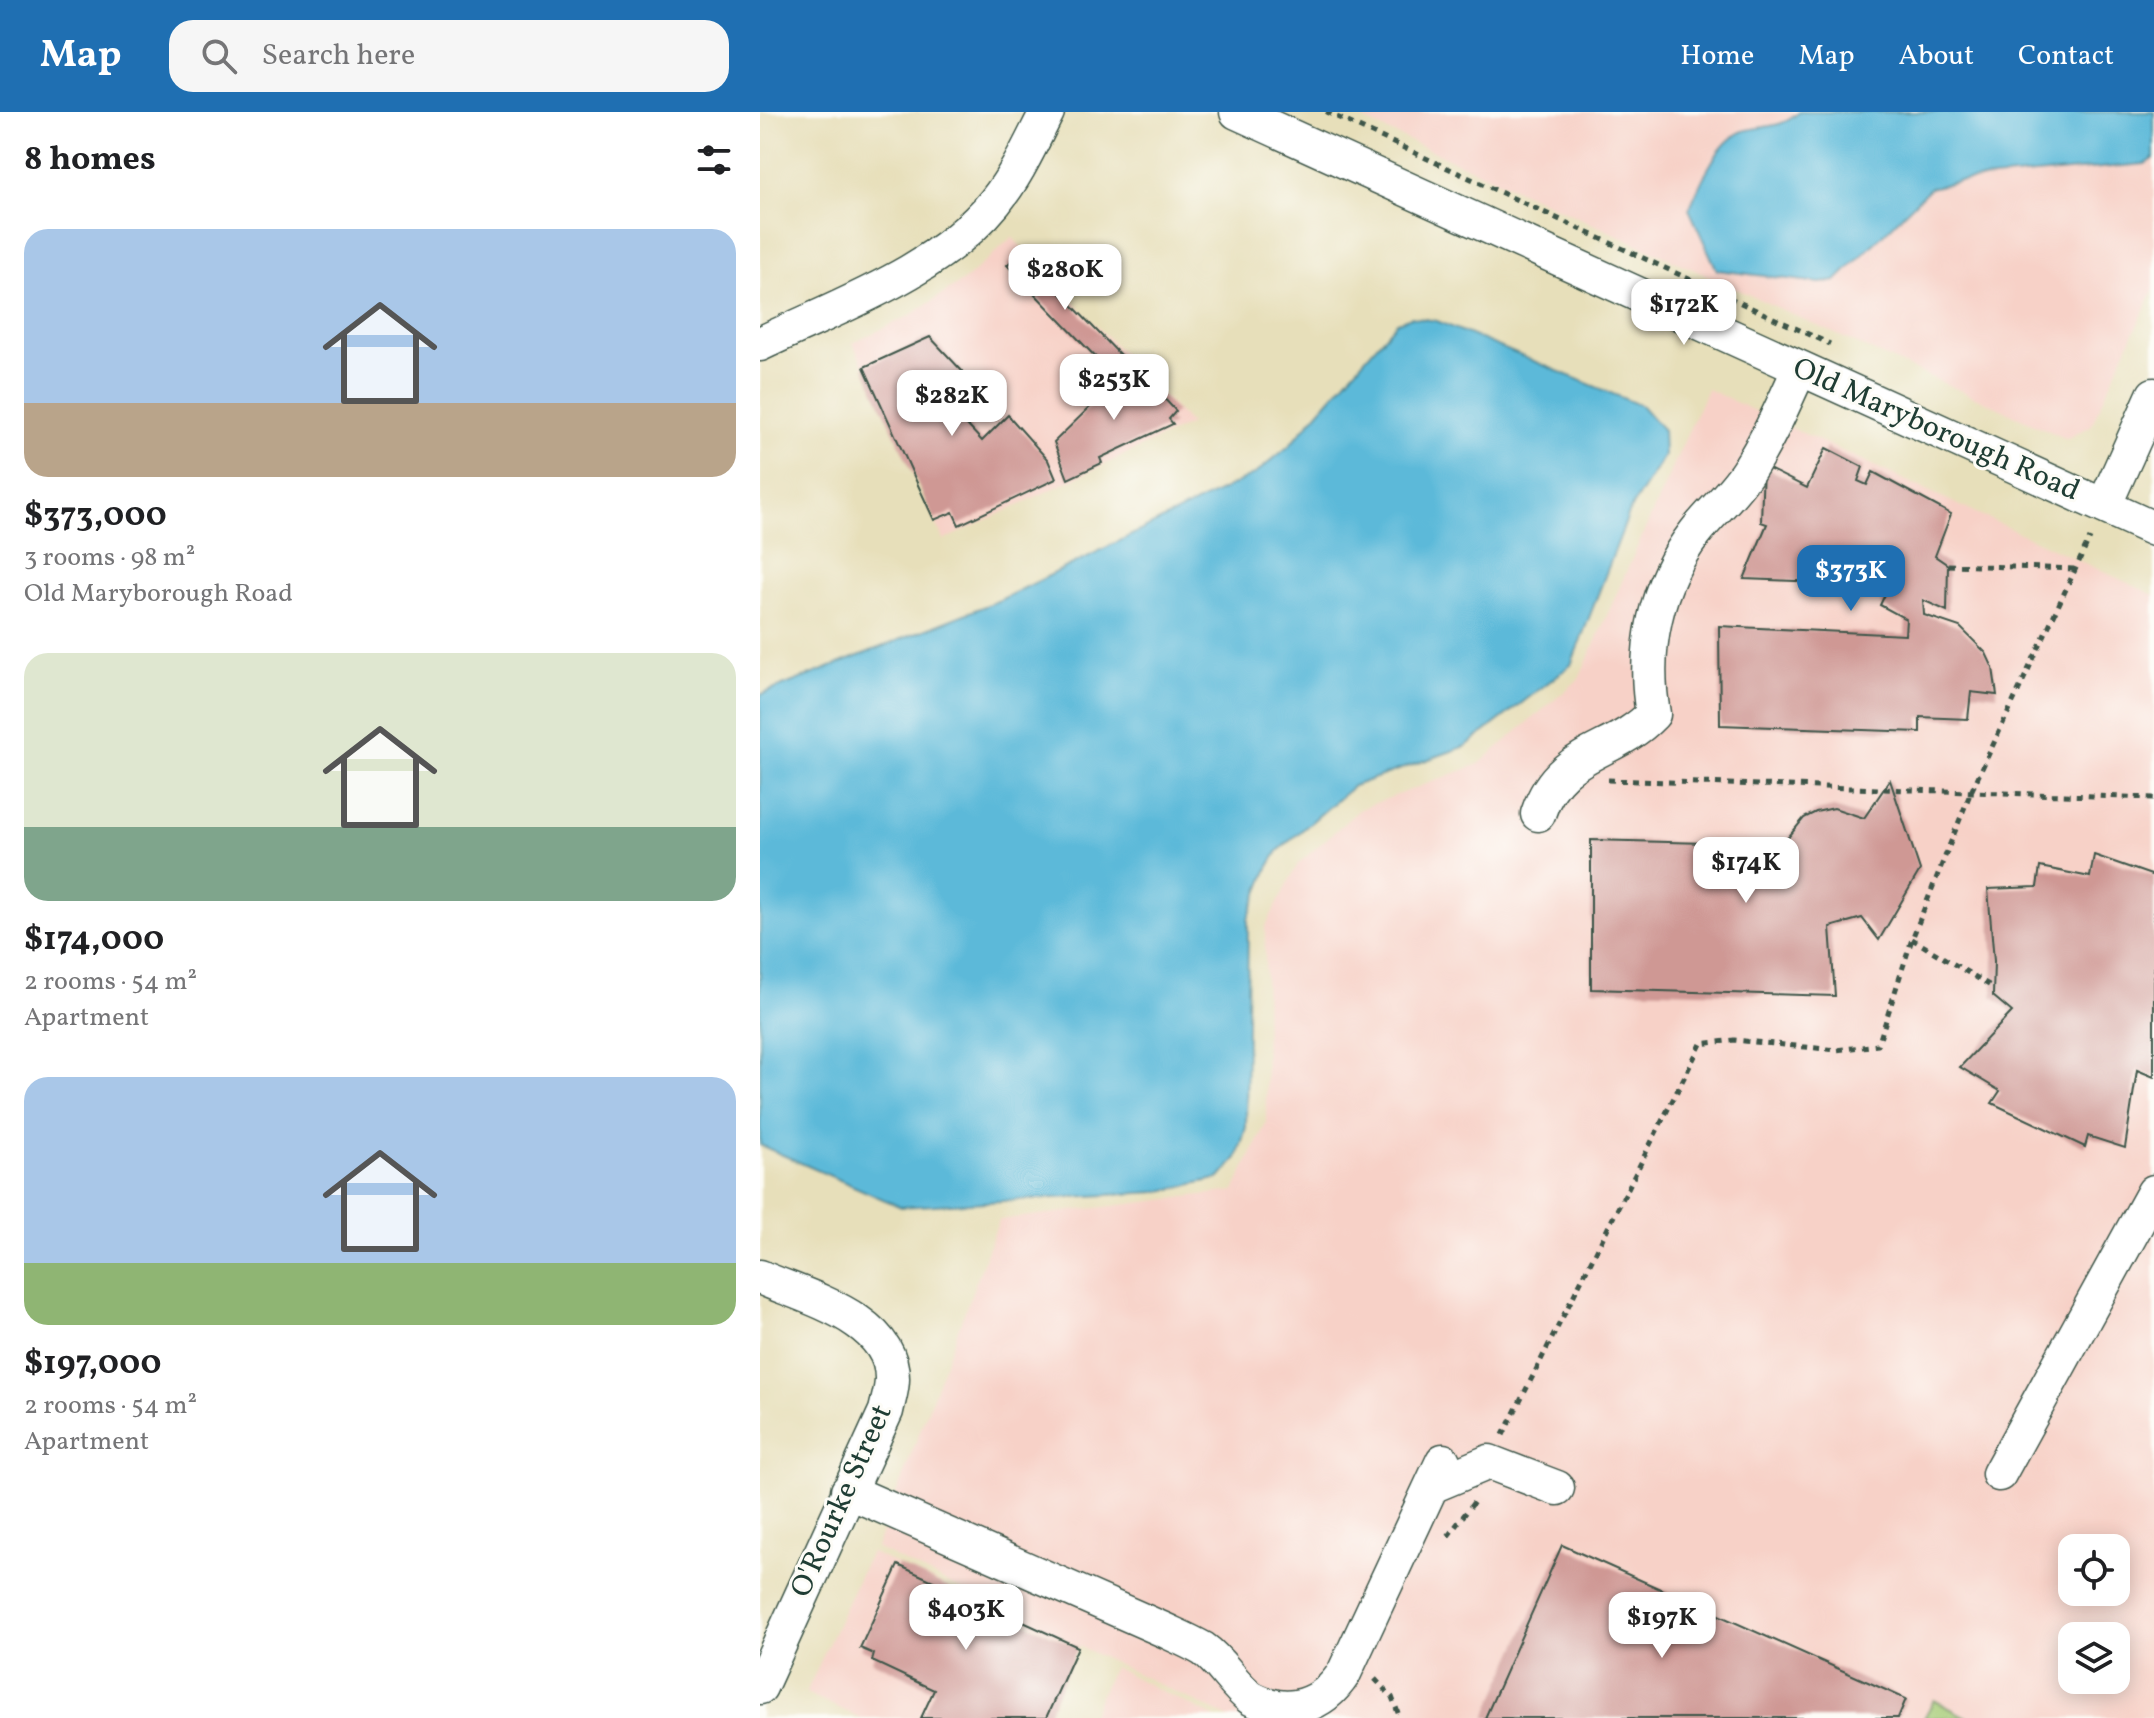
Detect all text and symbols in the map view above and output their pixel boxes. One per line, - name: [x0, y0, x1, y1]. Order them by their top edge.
- search box: [169, 20, 729, 92]
- text: Map: [40, 30, 121, 83]
- icon: search: [197, 34, 241, 78]
- text: Search here: [261, 35, 415, 77]
- text: Home: [1680, 37, 1754, 76]
- text: Map: [1798, 37, 1854, 76]
- text: About: [1898, 37, 1974, 76]
- text: Contact: [2018, 37, 2114, 76]
- text: 8 homes: [24, 137, 156, 184]
- icon: filters: [692, 138, 736, 182]
- pin: $280K: [1009, 244, 1121, 312]
- text: $280K: [1026, 252, 1104, 288]
- pin: $172K: [1628, 279, 1740, 347]
- icon: home: [308, 281, 452, 425]
- text: $172K: [1649, 287, 1719, 323]
- street label: Old Maryborough Road: [1786, 348, 2086, 512]
- pin: $253K: [1058, 354, 1170, 422]
- text: $253K: [1078, 362, 1150, 398]
- pin: $282K: [896, 370, 1008, 438]
- text: $282K: [915, 378, 989, 414]
- text: $373,000: [24, 493, 167, 540]
- text: 3 rooms · 98 m²: [24, 540, 195, 576]
- pin: $373K: [1795, 545, 1907, 613]
- text: $373K: [1815, 553, 1887, 589]
- text: Old Maryborough Road: [24, 576, 293, 612]
- icon: home: [308, 705, 452, 849]
- pin: $174K: [1690, 837, 1802, 905]
- text: $174K: [1711, 845, 1781, 881]
- text: $174,000: [24, 917, 164, 964]
- text: 2 rooms · 54 m²: [24, 964, 197, 1000]
- text: Apartment: [24, 1000, 149, 1036]
- icon: home: [308, 1129, 452, 1273]
- text: $197,000: [24, 1341, 162, 1388]
- text: 2 rooms · 54 m²: [24, 1388, 197, 1424]
- street label: O'Rourke Street: [781, 1398, 903, 1604]
- text: Apartment: [24, 1424, 149, 1460]
- map controls: [2058, 1534, 2130, 1694]
- button: locate: [2058, 1534, 2130, 1606]
- pin: $403K: [910, 1584, 1022, 1652]
- text: $403K: [927, 1592, 1005, 1628]
- pin: $197K: [1606, 1592, 1718, 1660]
- text: $197K: [1627, 1600, 1697, 1636]
- button: layers: [2058, 1622, 2130, 1694]

